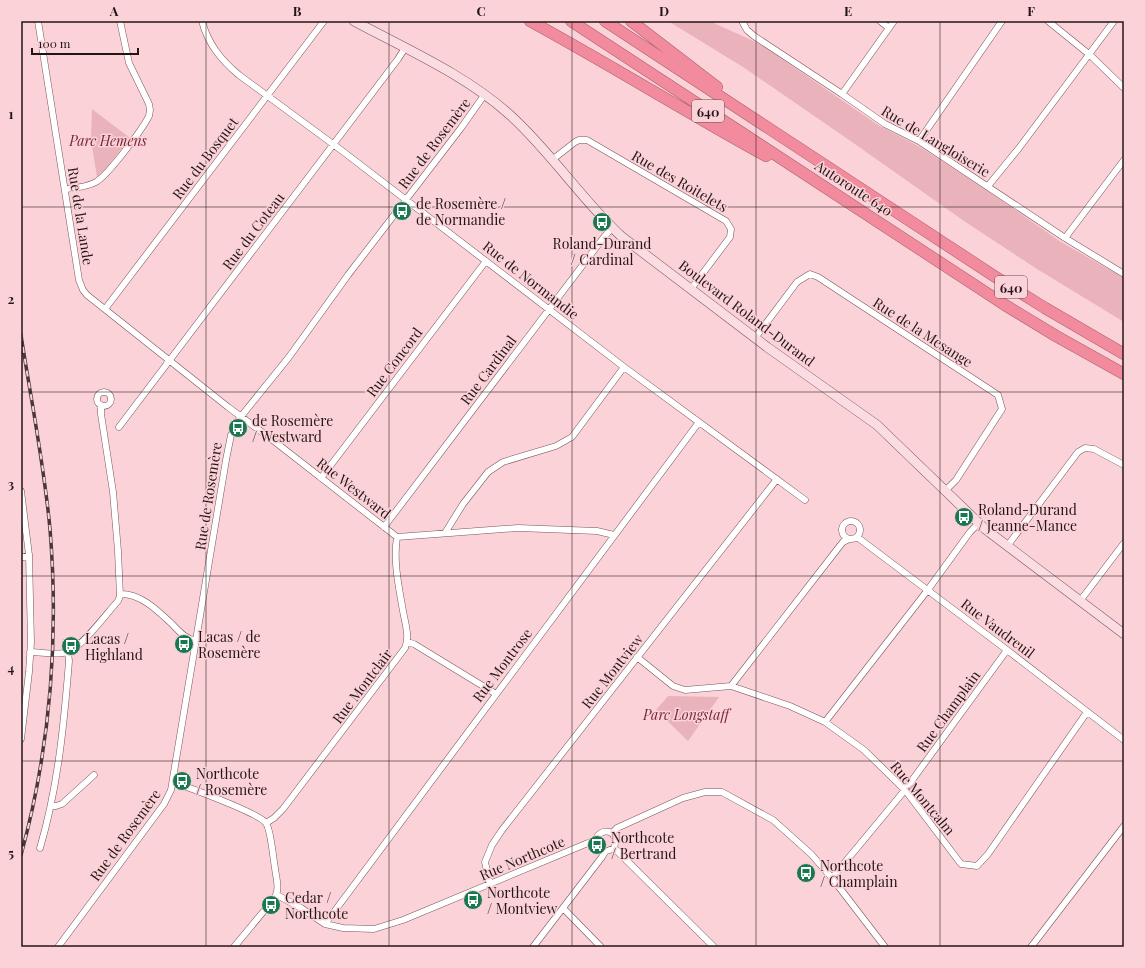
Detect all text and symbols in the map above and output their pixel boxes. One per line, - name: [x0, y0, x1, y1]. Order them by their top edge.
- text: A: [109, 2, 119, 19]
- text: B: [293, 2, 302, 19]
- text: C: [476, 2, 486, 19]
- text: D: [659, 2, 669, 19]
- text: E: [844, 2, 852, 19]
- text: F: [1027, 2, 1035, 19]
- scale bar: [32, 30, 138, 56]
- text: 100 m: [38, 35, 71, 51]
- street label: Rue de Rosemère: [394, 94, 474, 192]
- road number: 640: [692, 100, 724, 122]
- street label: Rue de Langloiserie: [878, 101, 994, 181]
- text: 1: [9, 105, 14, 122]
- street label: Rue du Bosquet: [168, 112, 243, 203]
- park label: Parc Hemens: [68, 131, 148, 150]
- street label: Rue des Roitelets: [629, 146, 731, 216]
- street label: Autoroute 640: [811, 155, 896, 220]
- street label: Rue de la Lande: [64, 166, 98, 266]
- street label: Rue du Coteau: [218, 189, 288, 273]
- place label: de Rosemère / de Normandie: [416, 194, 506, 229]
- bus stop icon: de Rosemère / de Normandie: [391, 200, 413, 222]
- bus stop icon: Roland-Durand / Cardinal: [591, 211, 613, 233]
- place label: Roland-Durand / Cardinal: [553, 234, 651, 269]
- street label: Rue de Normandie: [479, 236, 583, 324]
- street label: Boulevard Roland-Durand: [675, 256, 819, 370]
- road number: 640: [995, 276, 1027, 298]
- text: 2: [8, 290, 15, 307]
- street label: Rue de la Mesange: [870, 293, 976, 371]
- street label: Rue Concord: [362, 324, 426, 400]
- street label: Rue Cardinal: [456, 332, 520, 408]
- place label: de Rosemère / Westward: [252, 411, 333, 446]
- bus stop icon: de Rosemère / Westward: [227, 417, 249, 439]
- street label: Rue de Rosemère: [190, 441, 226, 551]
- street label: Rue Westward: [313, 453, 395, 523]
- text: 3: [8, 475, 14, 492]
- place label: Roland-Durand / Jeanne-Mance: [978, 500, 1077, 535]
- bus stop icon: Roland-Durand / Jeanne-Mance: [953, 506, 975, 528]
- street label: Rue Vaudreuil: [957, 594, 1039, 662]
- street label: Rue Montrose: [468, 624, 536, 706]
- place label: Lacas / de Rosemère: [198, 627, 261, 662]
- place label: Lacas / Highland: [85, 629, 143, 664]
- street label: Rue Montview: [577, 630, 647, 712]
- bus stop icon: Lacas / de Rosemère: [173, 633, 195, 655]
- bus stop icon: Lacas / Highland: [60, 635, 82, 657]
- street label: Rue Montclair: [328, 644, 397, 727]
- text: 4: [8, 659, 15, 676]
- street label: Rue Champlain: [912, 666, 984, 756]
- park label: Parc Longstaff: [642, 705, 731, 724]
- street label: Rue Montcalm: [887, 757, 960, 839]
- place label: Northcote / Rosemère: [196, 764, 267, 799]
- bus stop icon: Northcote / Rosemère: [171, 770, 193, 792]
- street label: Rue de Rosemère: [85, 785, 165, 885]
- place label: Northcote / Bertrand: [611, 828, 676, 863]
- street label: Rue Northcote: [476, 831, 568, 885]
- bus stop icon: Northcote / Bertrand: [586, 834, 608, 856]
- text: 5: [8, 844, 14, 861]
- place label: Northcote / Champlain: [820, 856, 898, 891]
- bus stop icon: Northcote / Champlain: [795, 862, 817, 884]
- place label: Northcote / Montview: [487, 883, 558, 918]
- place label: Cedar / Northcote: [285, 888, 348, 923]
- bus stop icon: Northcote / Montview: [462, 889, 484, 911]
- bus stop icon: Cedar / Northcote: [260, 894, 282, 916]

